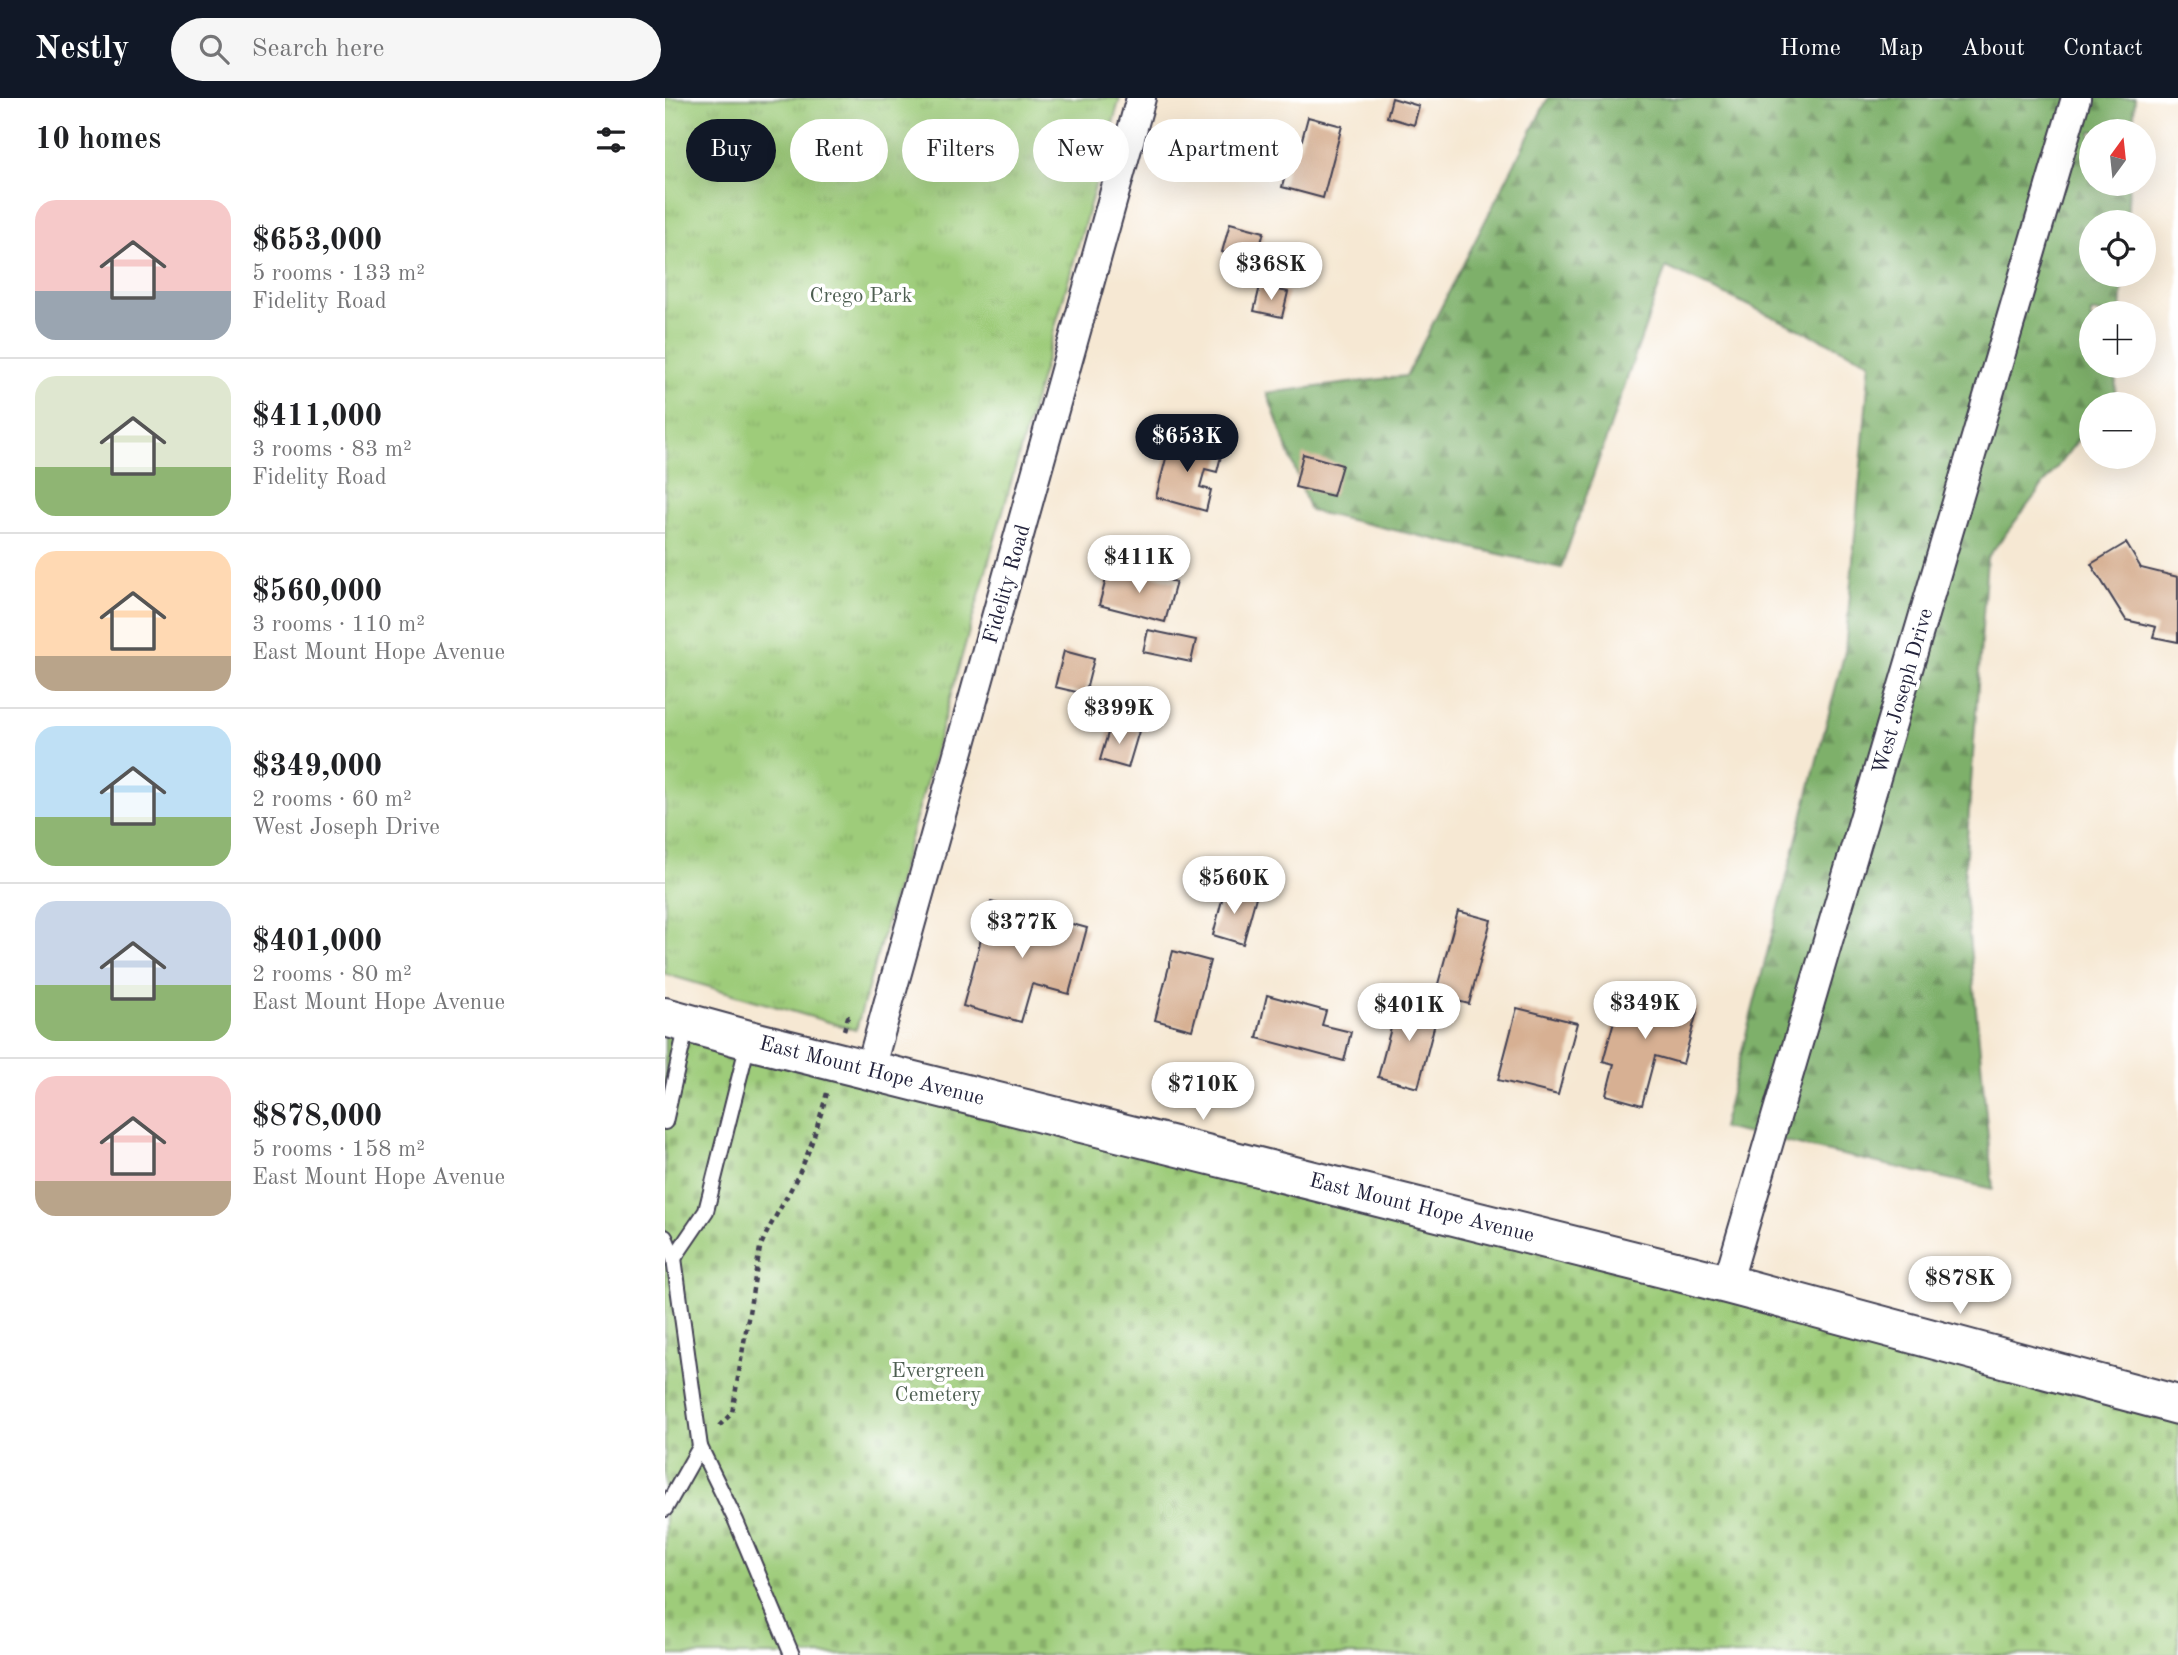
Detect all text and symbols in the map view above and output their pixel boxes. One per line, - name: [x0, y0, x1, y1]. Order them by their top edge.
- search box: [171, 18, 661, 81]
- icon: search: [195, 30, 233, 68]
- text: Nestly: [35, 33, 129, 66]
- text: Search here: [251, 36, 385, 62]
- text: Home: [1780, 37, 1841, 61]
- text: Map: [1879, 37, 1923, 61]
- text: About: [1961, 37, 2025, 61]
- text: Contact: [2063, 37, 2143, 61]
- chip: Buy: [686, 119, 776, 182]
- chip: Rent: [790, 119, 888, 182]
- chip: Filters: [902, 119, 1019, 182]
- chip: New: [1033, 119, 1129, 182]
- chip: Apartment: [1143, 119, 1303, 182]
- north arrow: [2079, 119, 2156, 196]
- map controls: [2079, 119, 2156, 469]
- icon: filters: [592, 121, 630, 159]
- text: 10 homes: [35, 125, 161, 155]
- button: locate: [2079, 210, 2156, 287]
- text: $653,000: [252, 226, 382, 256]
- icon: home: [91, 228, 175, 312]
- pin: $368K: [1222, 242, 1320, 302]
- text: $368K: [1235, 253, 1307, 276]
- text: 5 rooms · 133 m²: [252, 262, 425, 285]
- park label: Crego Park: [809, 286, 913, 307]
- text: Fidelity Road: [252, 290, 387, 313]
- button: +: [2079, 301, 2156, 378]
- button: −: [2079, 392, 2156, 469]
- text: $411,000: [252, 402, 382, 432]
- icon: home: [91, 404, 175, 488]
- pin: $653K: [1138, 414, 1236, 474]
- text: $653K: [1151, 425, 1223, 448]
- text: 3 rooms · 83 m²: [252, 438, 412, 461]
- text: Fidelity Road: [252, 466, 387, 489]
- street label: Fidelity Road: [980, 522, 1034, 646]
- pin: $411K: [1090, 536, 1188, 595]
- text: $411K: [1103, 546, 1175, 569]
- text: $560,000: [252, 577, 382, 607]
- icon: home: [91, 579, 175, 663]
- street label: West Joseph Drive: [1870, 606, 1937, 777]
- text: 3 rooms · 110 m²: [252, 613, 425, 636]
- text: East Mount Hope Avenue: [252, 641, 505, 664]
- pin: $399K: [1070, 686, 1168, 746]
- text: $399K: [1083, 697, 1155, 720]
- text: $349,000: [252, 752, 382, 782]
- icon: home: [91, 754, 175, 838]
- text: 2 rooms · 60 m²: [252, 788, 412, 811]
- text: West Joseph Drive: [252, 816, 440, 839]
- pin: $560K: [1185, 856, 1283, 916]
- text: $560K: [1198, 867, 1270, 890]
- pin: $377K: [973, 900, 1071, 960]
- text: $377K: [986, 911, 1058, 934]
- text: $401,000: [252, 927, 382, 957]
- icon: home: [91, 929, 175, 1013]
- text: 2 rooms · 80 m²: [252, 963, 412, 986]
- pin: $349K: [1596, 982, 1694, 1041]
- pin: $401K: [1360, 984, 1458, 1043]
- text: East Mount Hope Avenue: [252, 991, 505, 1014]
- text: $349K: [1609, 992, 1681, 1015]
- text: $401K: [1373, 994, 1445, 1017]
- street label: East Mount Hope Avenue: [757, 1033, 986, 1110]
- pin: $710K: [1154, 1062, 1252, 1122]
- text: $710K: [1167, 1073, 1239, 1096]
- text: $878,000: [252, 1102, 382, 1132]
- icon: home: [91, 1104, 175, 1188]
- text: 5 rooms · 158 m²: [252, 1138, 425, 1161]
- text: East Mount Hope Avenue: [252, 1166, 505, 1189]
- street label: East Mount Hope Avenue: [1307, 1170, 1536, 1247]
- pin: $878K: [1911, 1256, 2009, 1316]
- text: $878K: [1924, 1267, 1996, 1290]
- park label: Evergreen Cemetery: [891, 1361, 985, 1406]

